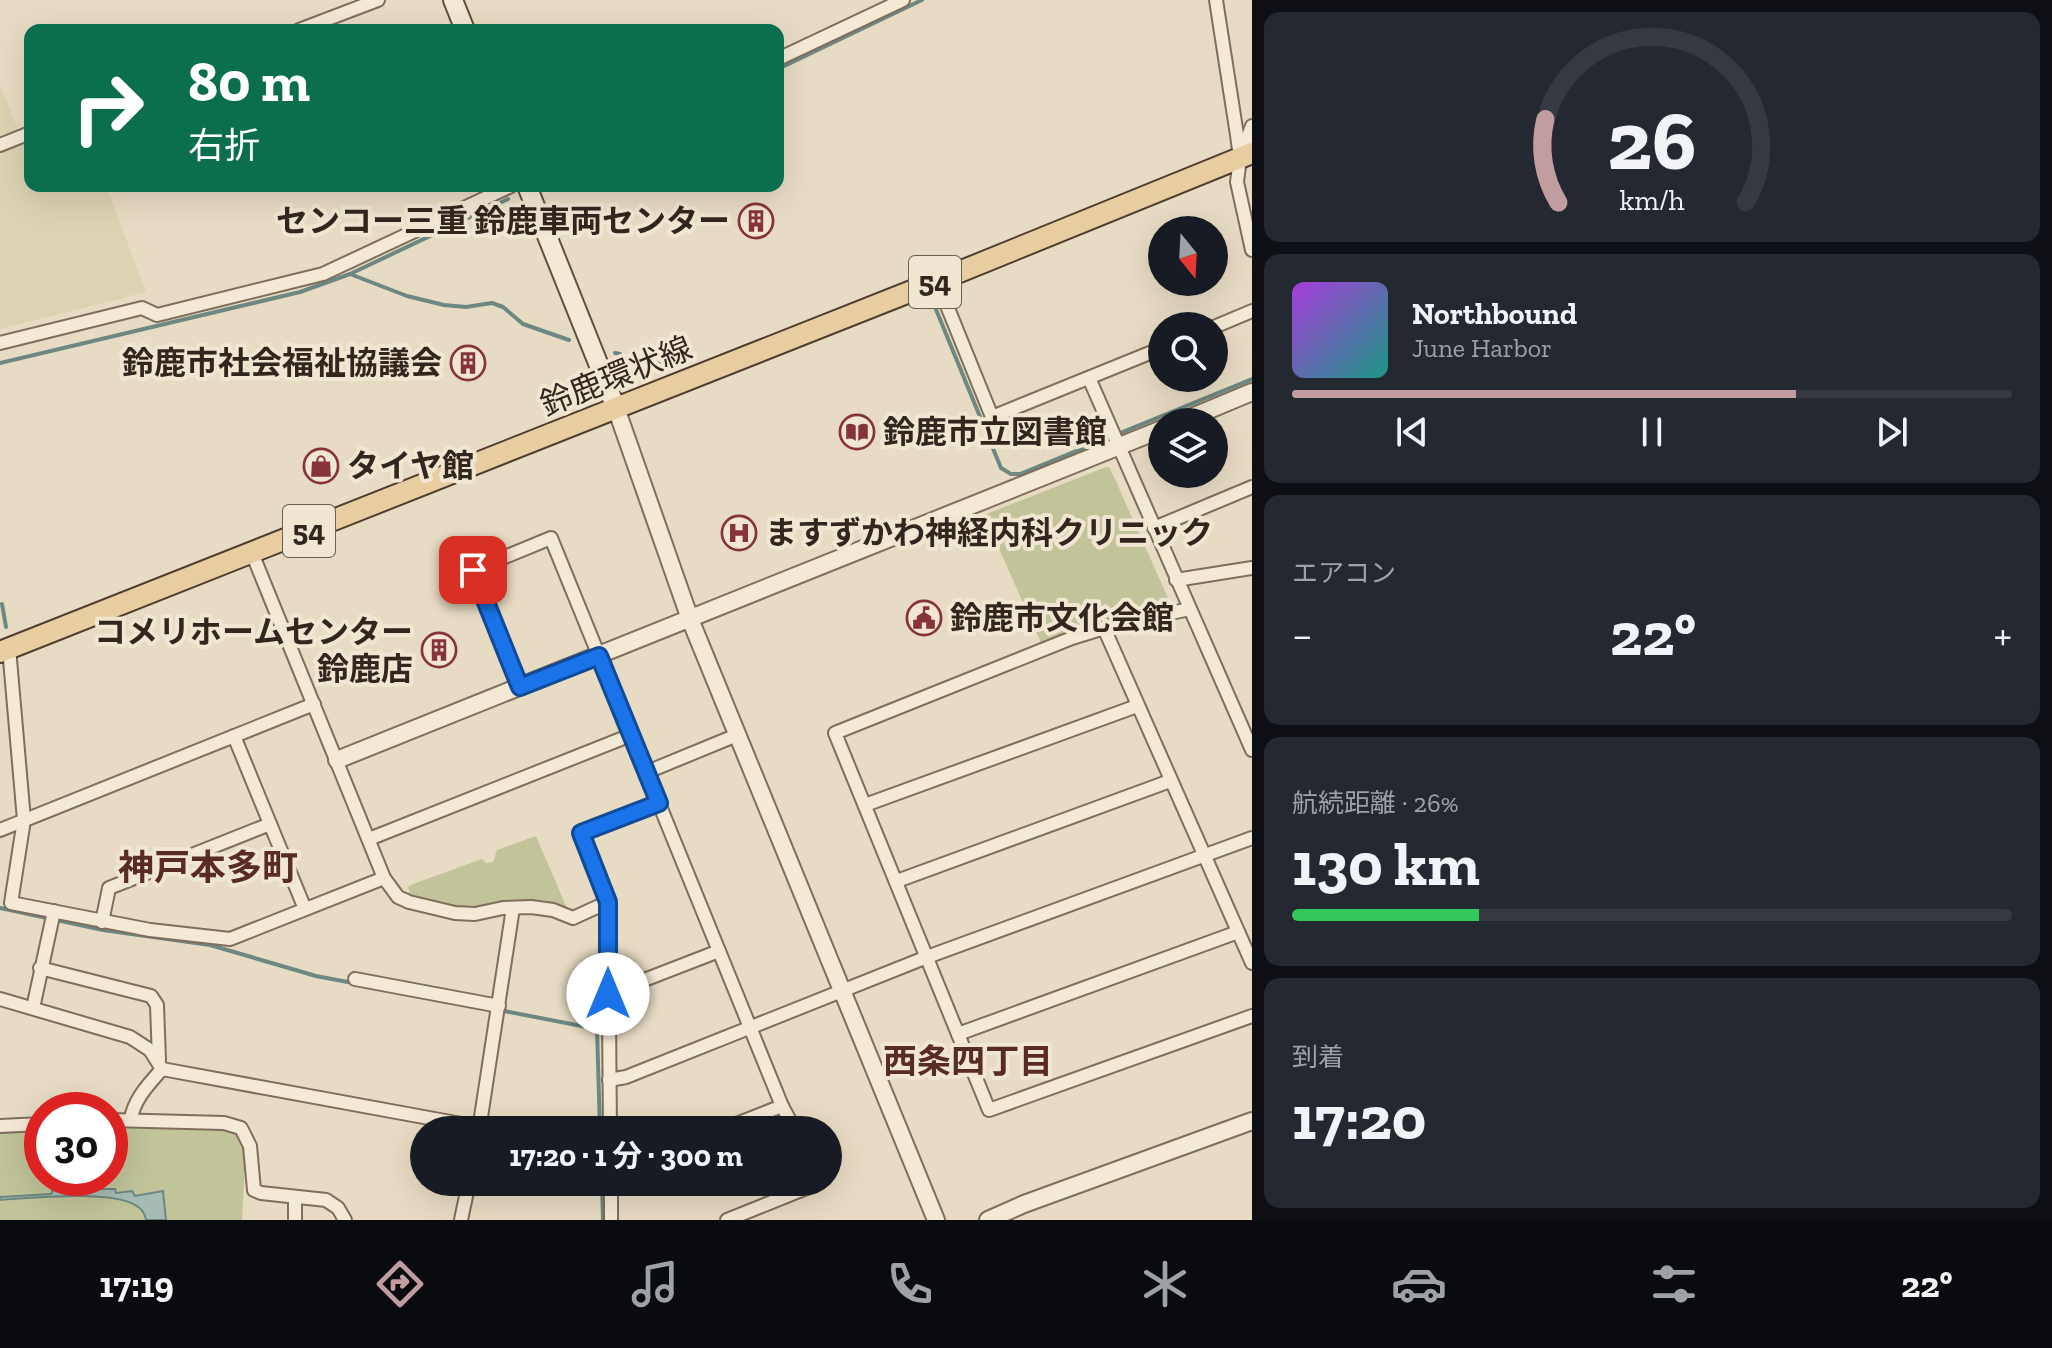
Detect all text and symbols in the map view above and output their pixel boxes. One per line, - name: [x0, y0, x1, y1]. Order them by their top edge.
- text: 80 m: [188, 48, 310, 115]
- icon: right: [56, 56, 160, 160]
- text: 26: [1607, 89, 1697, 189]
- text: 右折: [188, 124, 260, 167]
- text: km/h: [1619, 183, 1685, 217]
- place label: センコー三重 鈴鹿車両センター: [276, 202, 730, 240]
- building icon: センコー三重 鈴鹿車両センター: [737, 202, 775, 240]
- north arrow: [1148, 216, 1228, 296]
- map controls: [1148, 216, 1228, 488]
- road number: 54: [909, 256, 961, 308]
- text: Northbound: [1412, 296, 1577, 332]
- button: search: [1148, 312, 1228, 392]
- street label: 鈴鹿環状線: [535, 328, 697, 424]
- text: June Harbor: [1412, 332, 1552, 364]
- place label: 鈴鹿市社会福祉協議会: [122, 344, 442, 382]
- building icon: 鈴鹿市社会福祉協議会: [449, 344, 487, 382]
- button: layers: [1148, 408, 1228, 488]
- icon: previous: [1390, 410, 1434, 454]
- icon: pause: [1630, 410, 1674, 454]
- icon: next: [1870, 410, 1914, 454]
- library icon: 鈴鹿市立図書館: [838, 413, 876, 451]
- place label: 鈴鹿市立図書館: [883, 413, 1107, 451]
- shop icon: タイヤ館: [302, 447, 340, 485]
- place label: タイヤ館: [347, 447, 474, 485]
- road number: 54: [283, 505, 335, 557]
- hospital icon: ますずかわ神経内科クリニック: [720, 514, 758, 552]
- place label: ますずかわ神経内科クリニック: [765, 514, 1213, 552]
- pin: [439, 536, 507, 604]
- icon: arrive: [451, 548, 495, 592]
- text: エアコン: [1292, 557, 1396, 589]
- text: 22°: [1610, 598, 1696, 670]
- public building icon: 鈴鹿市文化会館: [905, 599, 943, 637]
- place label: 鈴鹿市文化会館: [950, 599, 1174, 637]
- text: −: [1292, 608, 1313, 661]
- text: +: [1993, 608, 2012, 661]
- place label: コメリホームセンター 鈴鹿店: [94, 613, 413, 688]
- building icon: コメリホームセンター 鈴鹿店: [420, 631, 458, 669]
- text: 航続距離 · 26%: [1292, 787, 1459, 819]
- text: 130 km: [1292, 828, 1480, 900]
- district label: 神戸本多町: [118, 846, 298, 889]
- position arrow: [566, 952, 650, 1036]
- district label: 西条四丁目: [883, 1041, 1053, 1082]
- text: 到着: [1292, 1041, 1344, 1073]
- text: 17:20: [1292, 1082, 1426, 1154]
- speed limit sign: 30: [24, 1092, 128, 1196]
- text: 17:20 · 1 分 · 300 m: [509, 1138, 743, 1174]
- icon: directions: [372, 1256, 428, 1312]
- icon: music: [627, 1256, 683, 1312]
- icon: phone: [882, 1256, 938, 1312]
- icon: climate: [1137, 1256, 1193, 1312]
- icon: car: [1391, 1256, 1447, 1312]
- icon: filters: [1646, 1256, 1702, 1312]
- text: 17:19: [99, 1263, 174, 1306]
- text: 22°: [1901, 1263, 1953, 1306]

